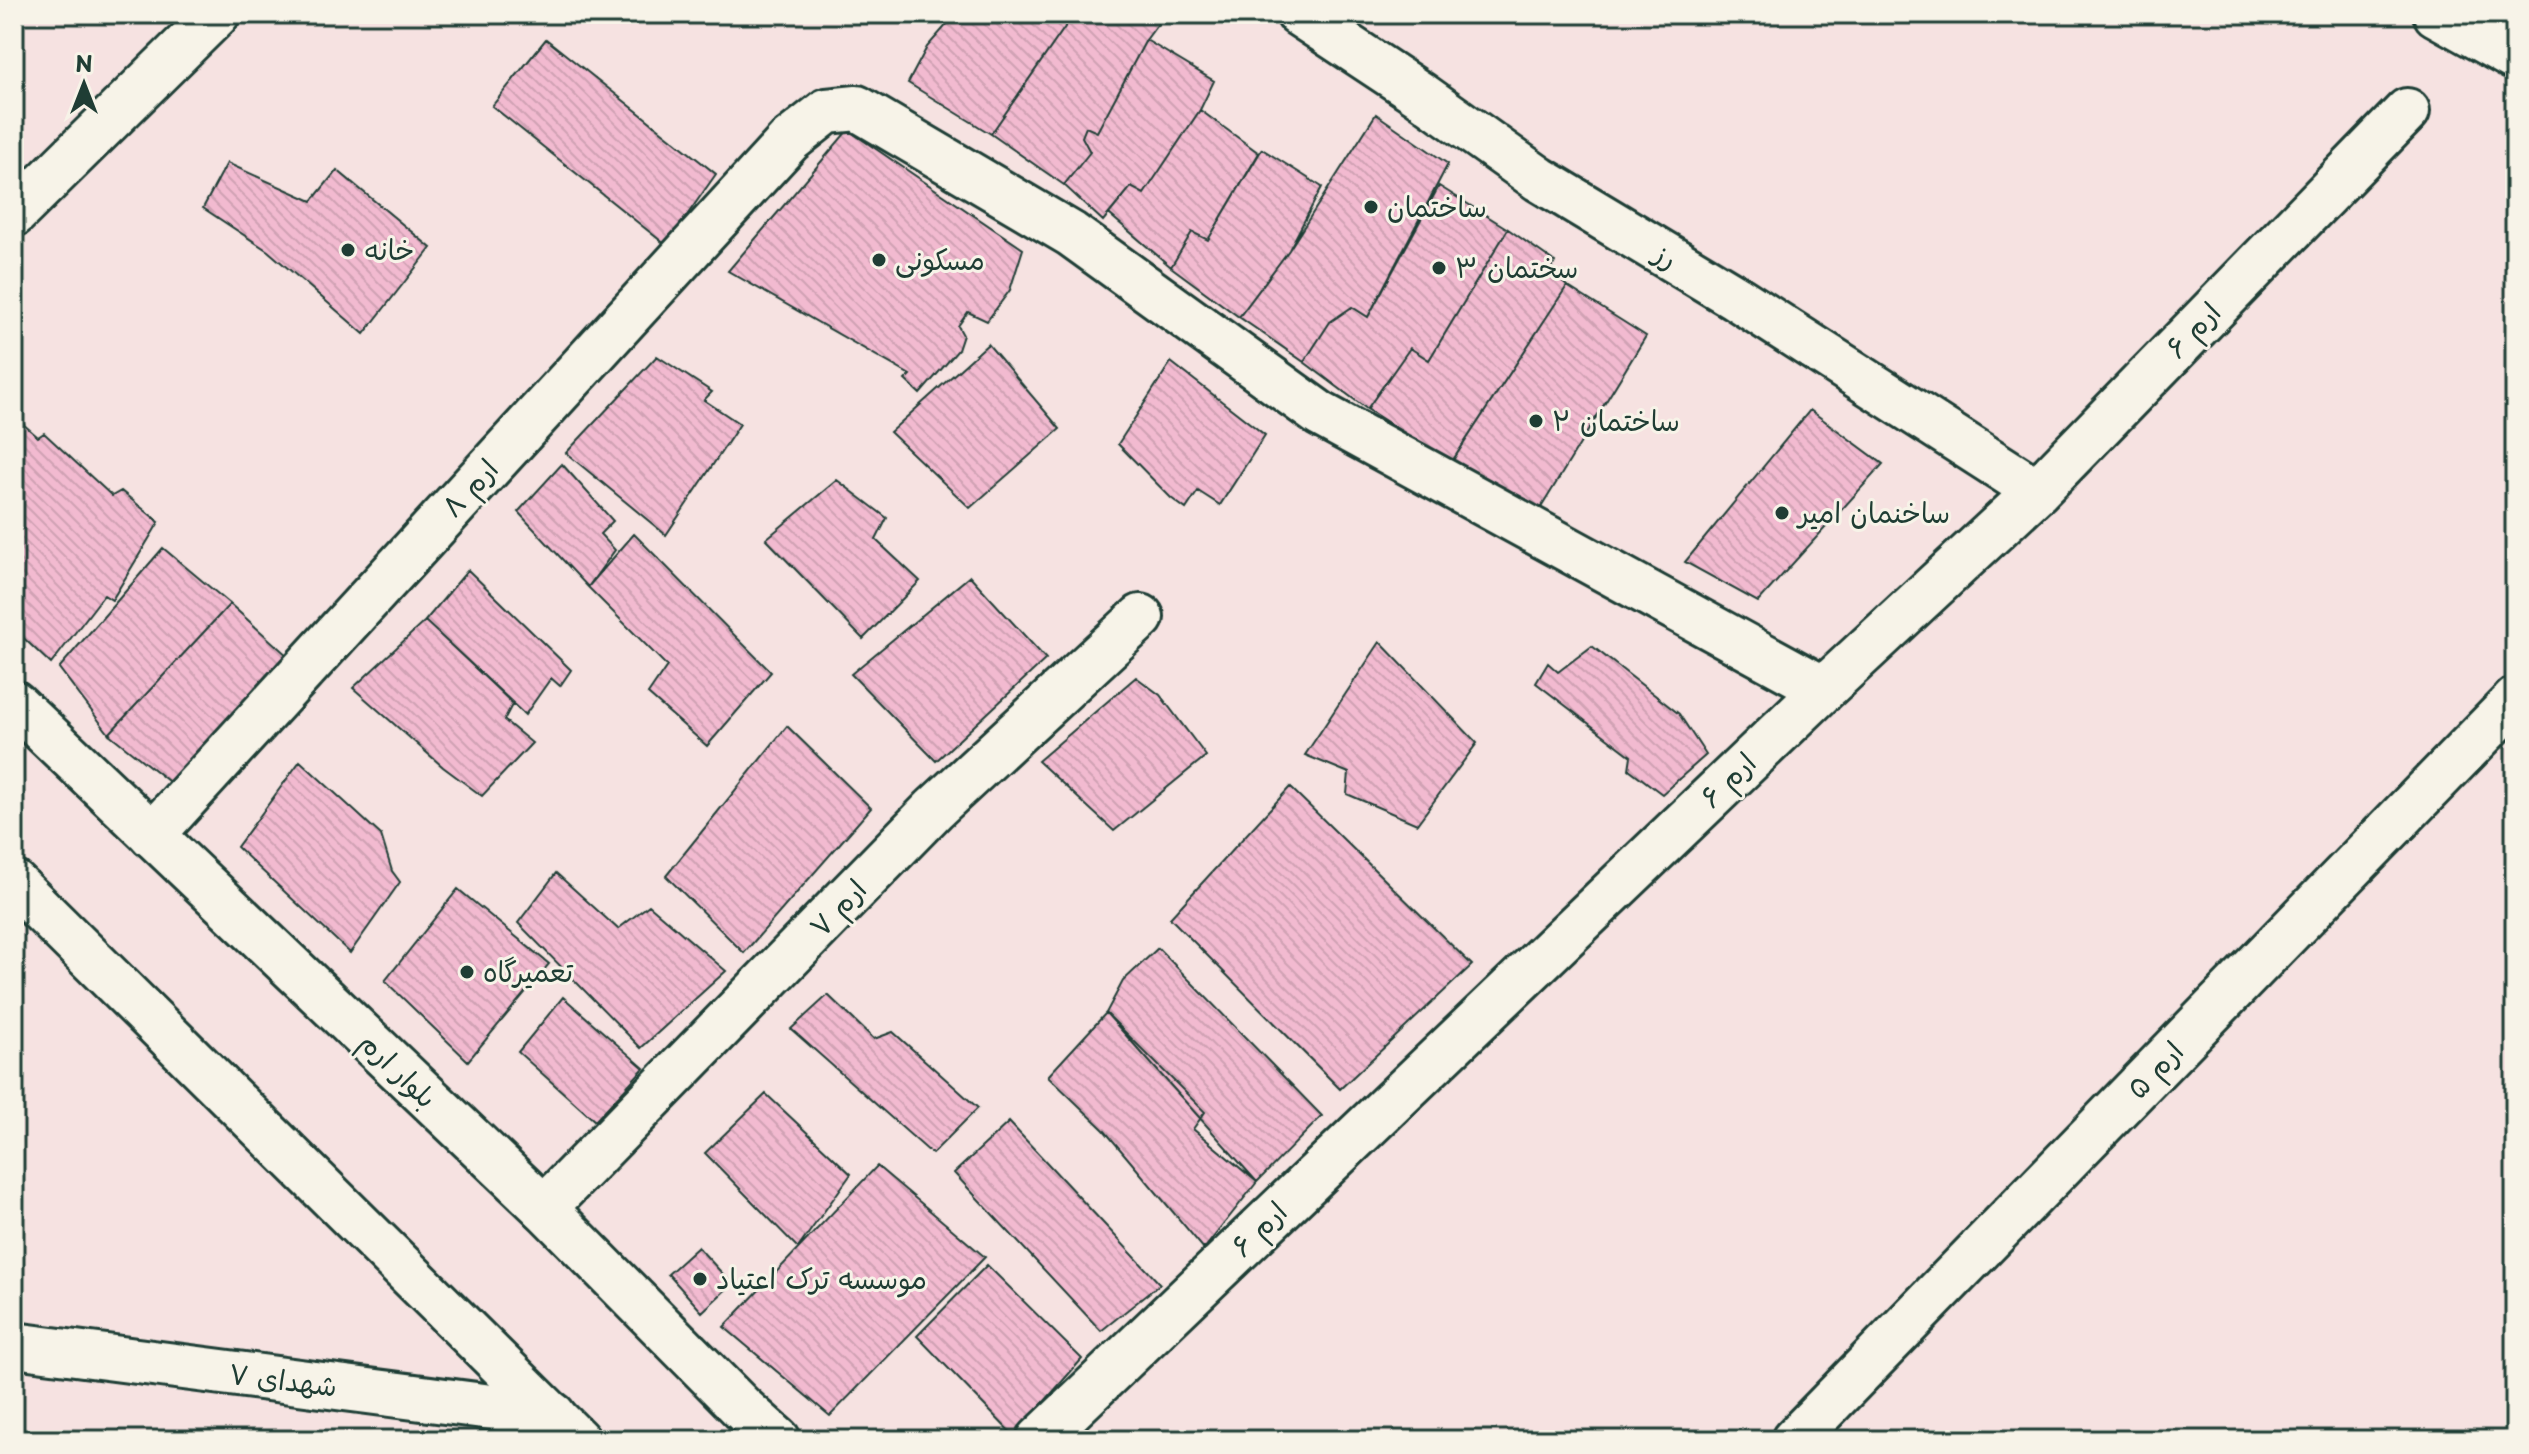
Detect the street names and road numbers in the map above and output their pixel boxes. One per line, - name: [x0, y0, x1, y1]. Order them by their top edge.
- street label: رز: [1645, 230, 1687, 279]
- street label: ارم ۶: [2154, 291, 2231, 368]
- street label: ارم ۸: [430, 448, 509, 527]
- street label: ارم ۶: [1689, 741, 1766, 818]
- street label: ارم ۷: [798, 868, 877, 947]
- street label: بلوار ارم: [349, 1021, 448, 1119]
- street label: ارم ۵: [2115, 1030, 2194, 1109]
- street label: ارم ۶: [1220, 1190, 1297, 1267]
- street label: شهدای ۷: [226, 1351, 340, 1406]

